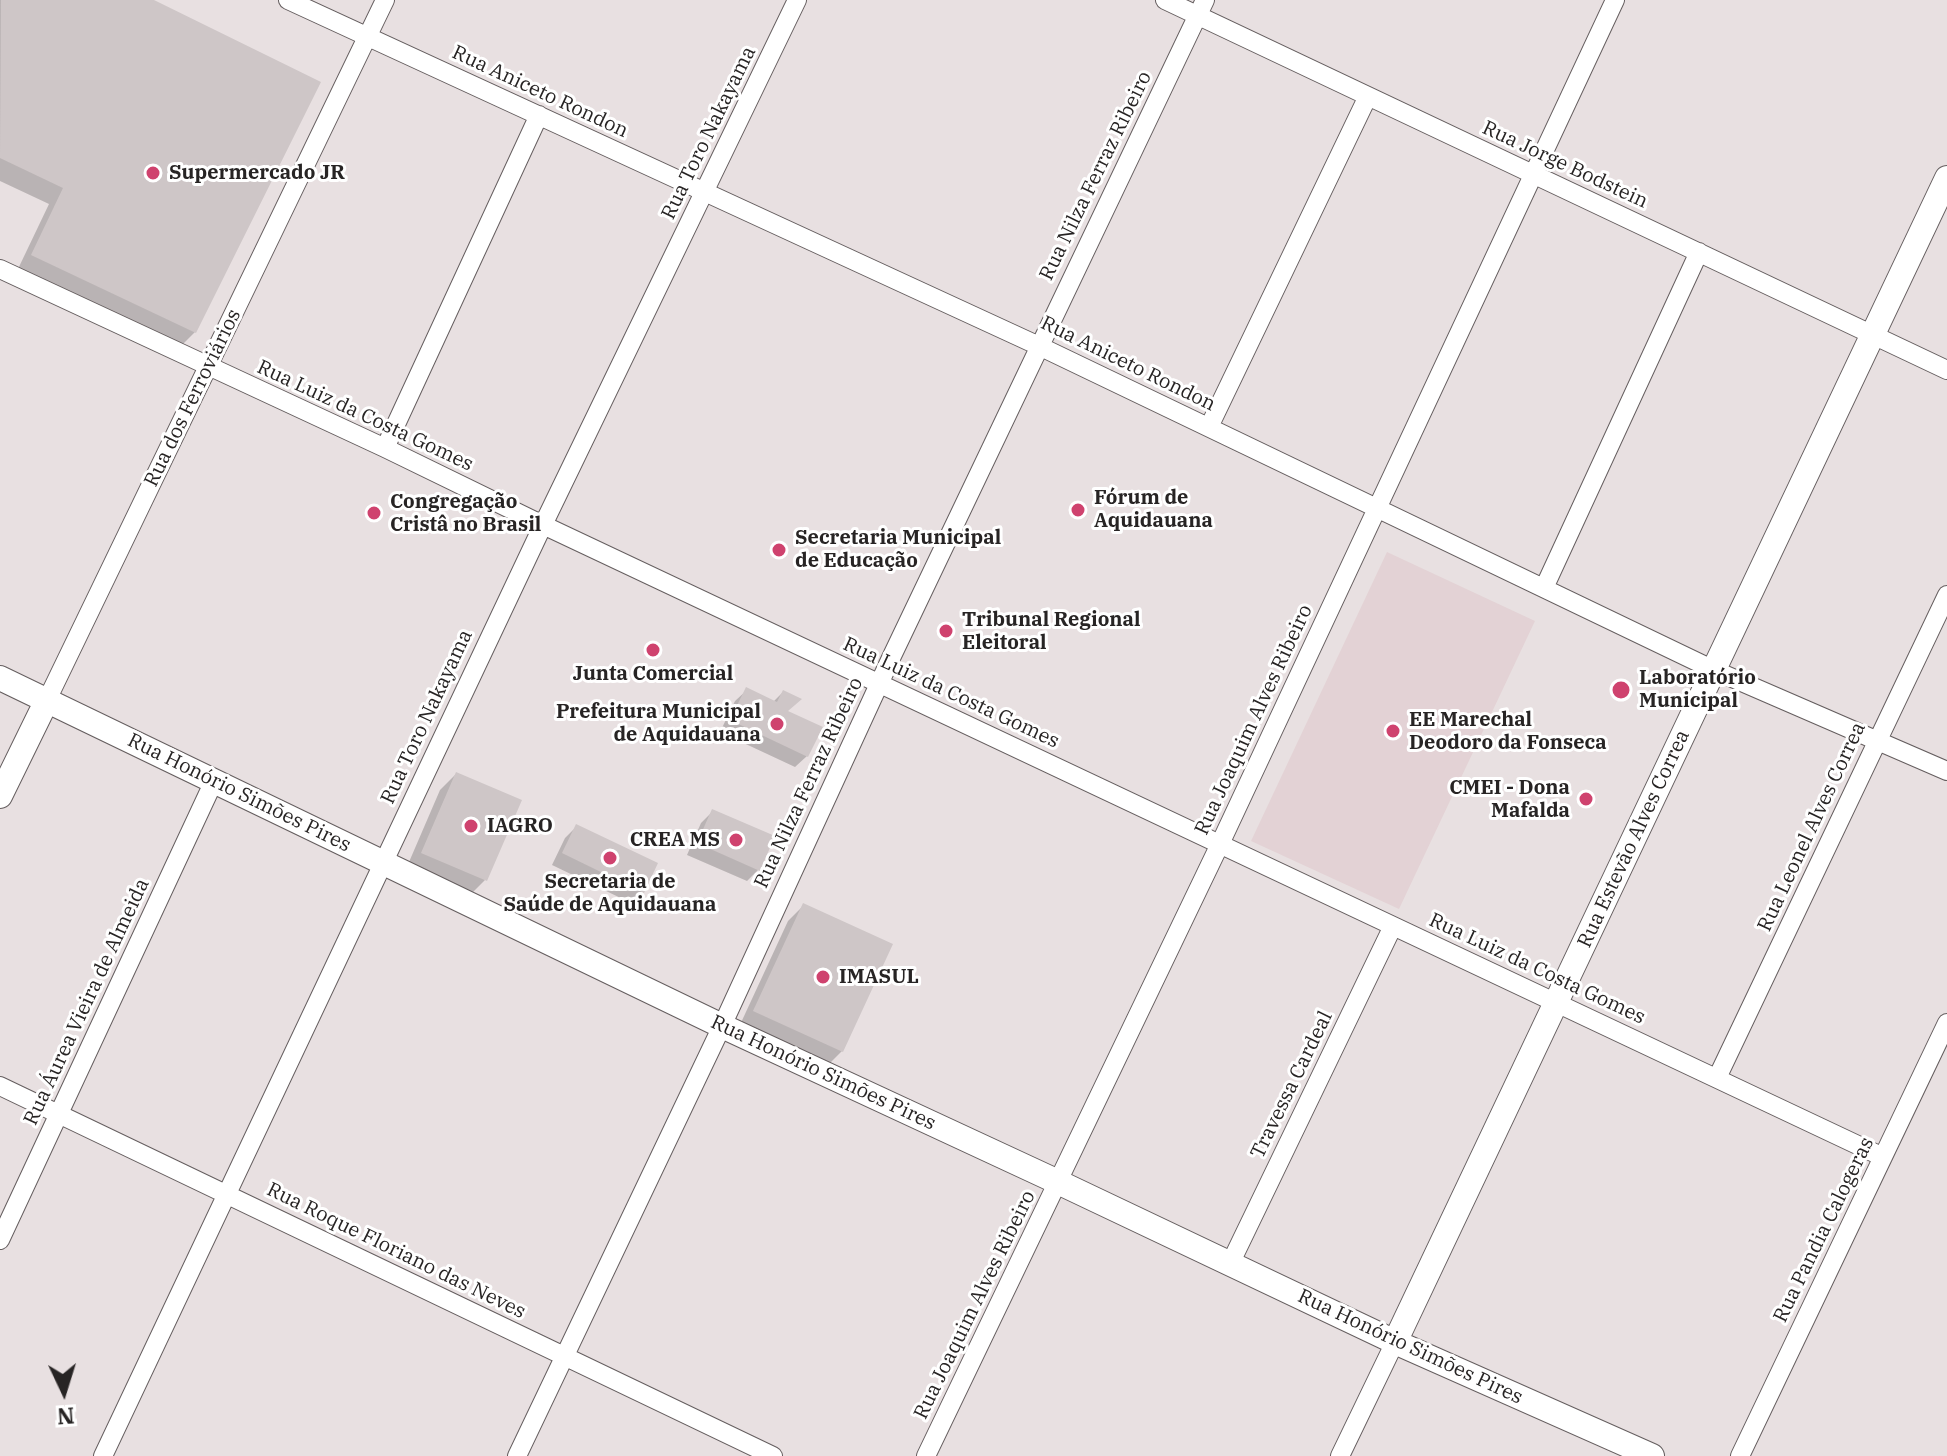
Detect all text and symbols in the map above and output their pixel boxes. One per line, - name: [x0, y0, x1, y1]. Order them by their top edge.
- street label: Rua Aniceto Rondon: [448, 41, 632, 143]
- street label: Rua Toro Nakayama: [657, 43, 761, 223]
- street label: Rua Nilza Ferraz Ribeiro: [1035, 67, 1157, 285]
- street label: Rua Jorge Bodstein: [1478, 116, 1652, 214]
- place label: Supermercado JR: [169, 161, 345, 185]
- marker: Supermercado JR: [144, 164, 162, 182]
- street label: Rua dos Ferroviários: [140, 305, 246, 491]
- street label: Rua Aniceto Rondon: [1037, 311, 1219, 417]
- street label: Rua Luiz da Costa Gomes: [253, 355, 477, 477]
- place label: Fórum de Aquidauana: [1094, 486, 1213, 533]
- place label: Congregação Cristâ no Brasil: [390, 490, 541, 537]
- marker: Fórum de Aquidauana: [1069, 501, 1087, 519]
- marker: Congregação Cristâ no Brasil: [365, 504, 383, 522]
- place label: Secretaria Municipal de Educação: [795, 526, 1001, 573]
- marker: Secretaria Municipal de Educação: [770, 541, 788, 559]
- street label: Rua Joaquim Alves Ribeiro: [1190, 601, 1318, 839]
- place label: Tribunal Regional Eleitoral: [962, 608, 1140, 655]
- marker: Tribunal Regional Eleitoral: [937, 622, 955, 640]
- street label: Rua Toro Nakayama: [376, 626, 478, 808]
- street label: Rua Luiz da Costa Gomes: [839, 632, 1063, 754]
- marker: Junta Comercial: [644, 641, 662, 659]
- place label: Junta Comercial: [573, 662, 733, 686]
- place label: Laboratório Municipal: [1639, 666, 1756, 713]
- street label: Rua Nilza Ferraz Ribeiro: [750, 674, 868, 892]
- marker: Laboratório Municipal: [1610, 679, 1632, 701]
- place label: Prefeitura Municipal de Aquidauana: [556, 700, 761, 747]
- place label: EE Marechal Deodoro da Fonseca: [1409, 708, 1607, 755]
- marker: Prefeitura Municipal de Aquidauana: [768, 715, 786, 733]
- street label: Rua Leonel Alves Correa: [1753, 719, 1871, 935]
- marker: EE Marechal Deodoro da Fonseca: [1384, 722, 1402, 740]
- street label: Rua Estevão Alves Correa: [1573, 726, 1695, 952]
- street label: Rua Honório Simões Pires: [124, 728, 354, 858]
- place label: CMEI - Dona Mafalda: [1449, 776, 1570, 823]
- marker: CMEI - Dona Mafalda: [1577, 790, 1595, 808]
- place label: IAGRO: [487, 814, 553, 838]
- marker: IAGRO: [462, 817, 480, 835]
- place label: CREA MS: [630, 828, 720, 852]
- marker: CREA MS: [727, 831, 745, 849]
- marker: Secretaria de Saúde de Aquidauana: [601, 849, 619, 867]
- place label: Secretaria de Saúde de Aquidauana: [503, 870, 717, 917]
- street label: Rua Áurea Vieira de Almeida: [19, 875, 155, 1129]
- street label: Rua Luiz da Costa Gomes: [1425, 908, 1649, 1030]
- place label: IMASUL: [839, 965, 919, 989]
- marker: IMASUL: [814, 968, 832, 986]
- street label: Travessa Cardeal: [1246, 1007, 1338, 1163]
- street label: Rua Honório Simões Pires: [707, 1010, 939, 1136]
- street label: Rua Pandia Calogeras: [1769, 1133, 1879, 1327]
- street label: Rua Roque Floriano das Neves: [263, 1178, 529, 1324]
- street label: Rua Joaquim Alves Ribeiro: [909, 1187, 1041, 1423]
- street label: Rua Honório Simões Pires: [1294, 1284, 1526, 1410]
- north arrow: [24, 1352, 104, 1432]
- text: N: [56, 1401, 75, 1432]

